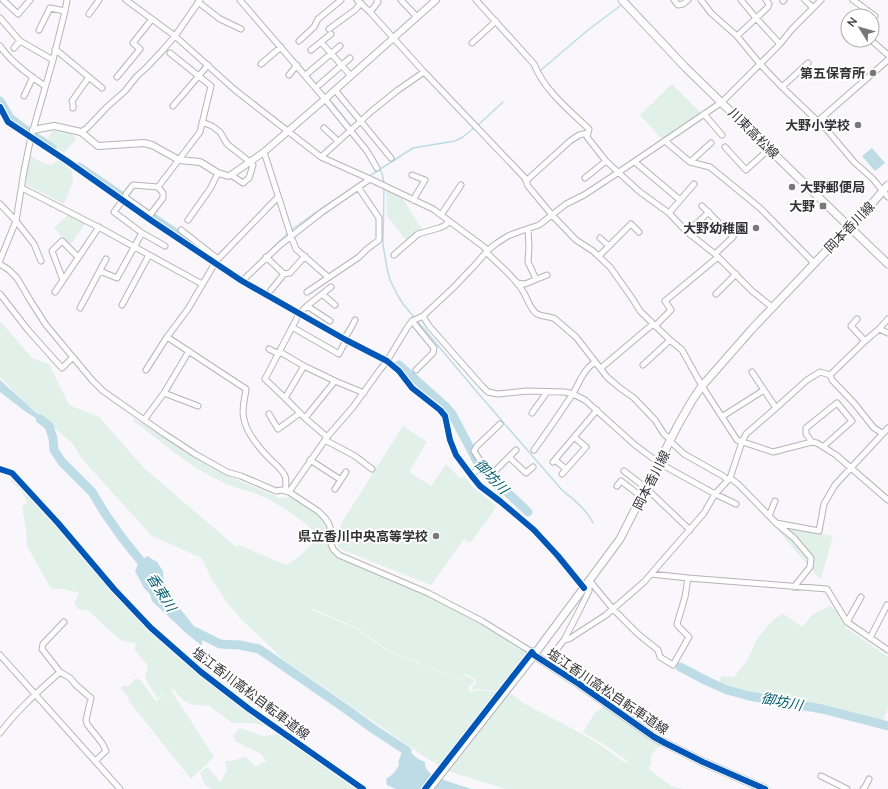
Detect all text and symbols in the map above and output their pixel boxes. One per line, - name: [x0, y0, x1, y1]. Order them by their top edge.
- north arrow: [840, 8, 880, 48]
- text: N: [844, 14, 859, 29]
- place label: 第五保育所: [800, 65, 865, 81]
- marker: 第五保育所: [868, 68, 878, 78]
- street label: 川東高松線: [725, 104, 783, 162]
- place label: 大野小学校: [785, 117, 850, 133]
- marker: 大野小学校: [853, 120, 863, 130]
- place label: 大野郵便局: [800, 179, 865, 195]
- marker: 大野郵便局: [787, 182, 797, 192]
- place label: 大野: [789, 198, 815, 214]
- street label: 岡本香川線: [821, 198, 877, 256]
- marker: 大野: [818, 201, 828, 211]
- place label: 大野幼稚園: [683, 220, 748, 236]
- marker: 大野幼稚園: [751, 223, 761, 233]
- street label: 岡本香川線: [629, 447, 673, 513]
- water label: 御坊川: [471, 455, 514, 499]
- place label: 県立香川中央高等学校: [298, 528, 428, 544]
- marker: 県立香川中央高等学校: [431, 531, 441, 541]
- water label: 香東川: [144, 570, 181, 616]
- street label: 塩江香川高松自転車道線: [189, 644, 313, 742]
- street label: 塩江香川高松自転車道線: [544, 644, 672, 738]
- water label: 御坊川: [760, 689, 806, 714]

